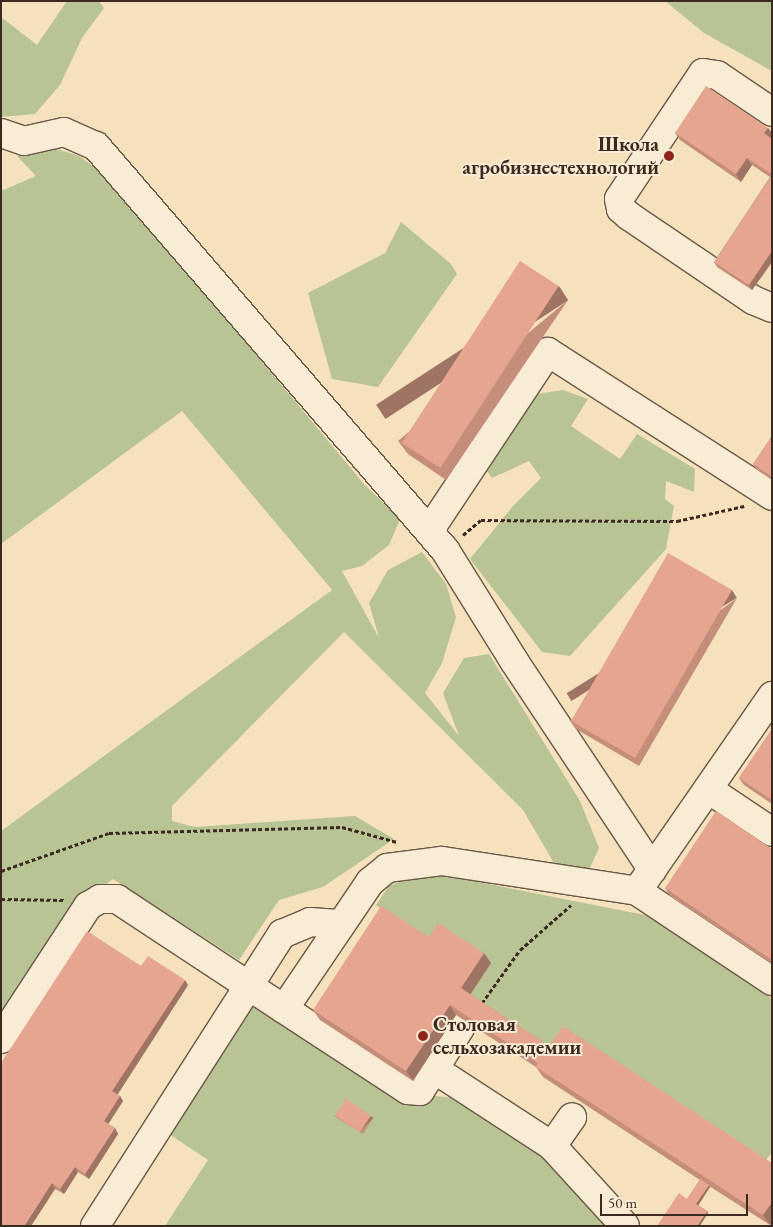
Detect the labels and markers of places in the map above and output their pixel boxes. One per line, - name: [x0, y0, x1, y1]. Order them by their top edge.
- place label: Школа агробизнестехнологий: [462, 132, 659, 179]
- marker: Школа агробизнестехнологий: [663, 150, 675, 162]
- place label: Столовая сельхозакадемии: [433, 1012, 581, 1059]
- marker: Столовая сельхозакадемии: [417, 1030, 429, 1042]

